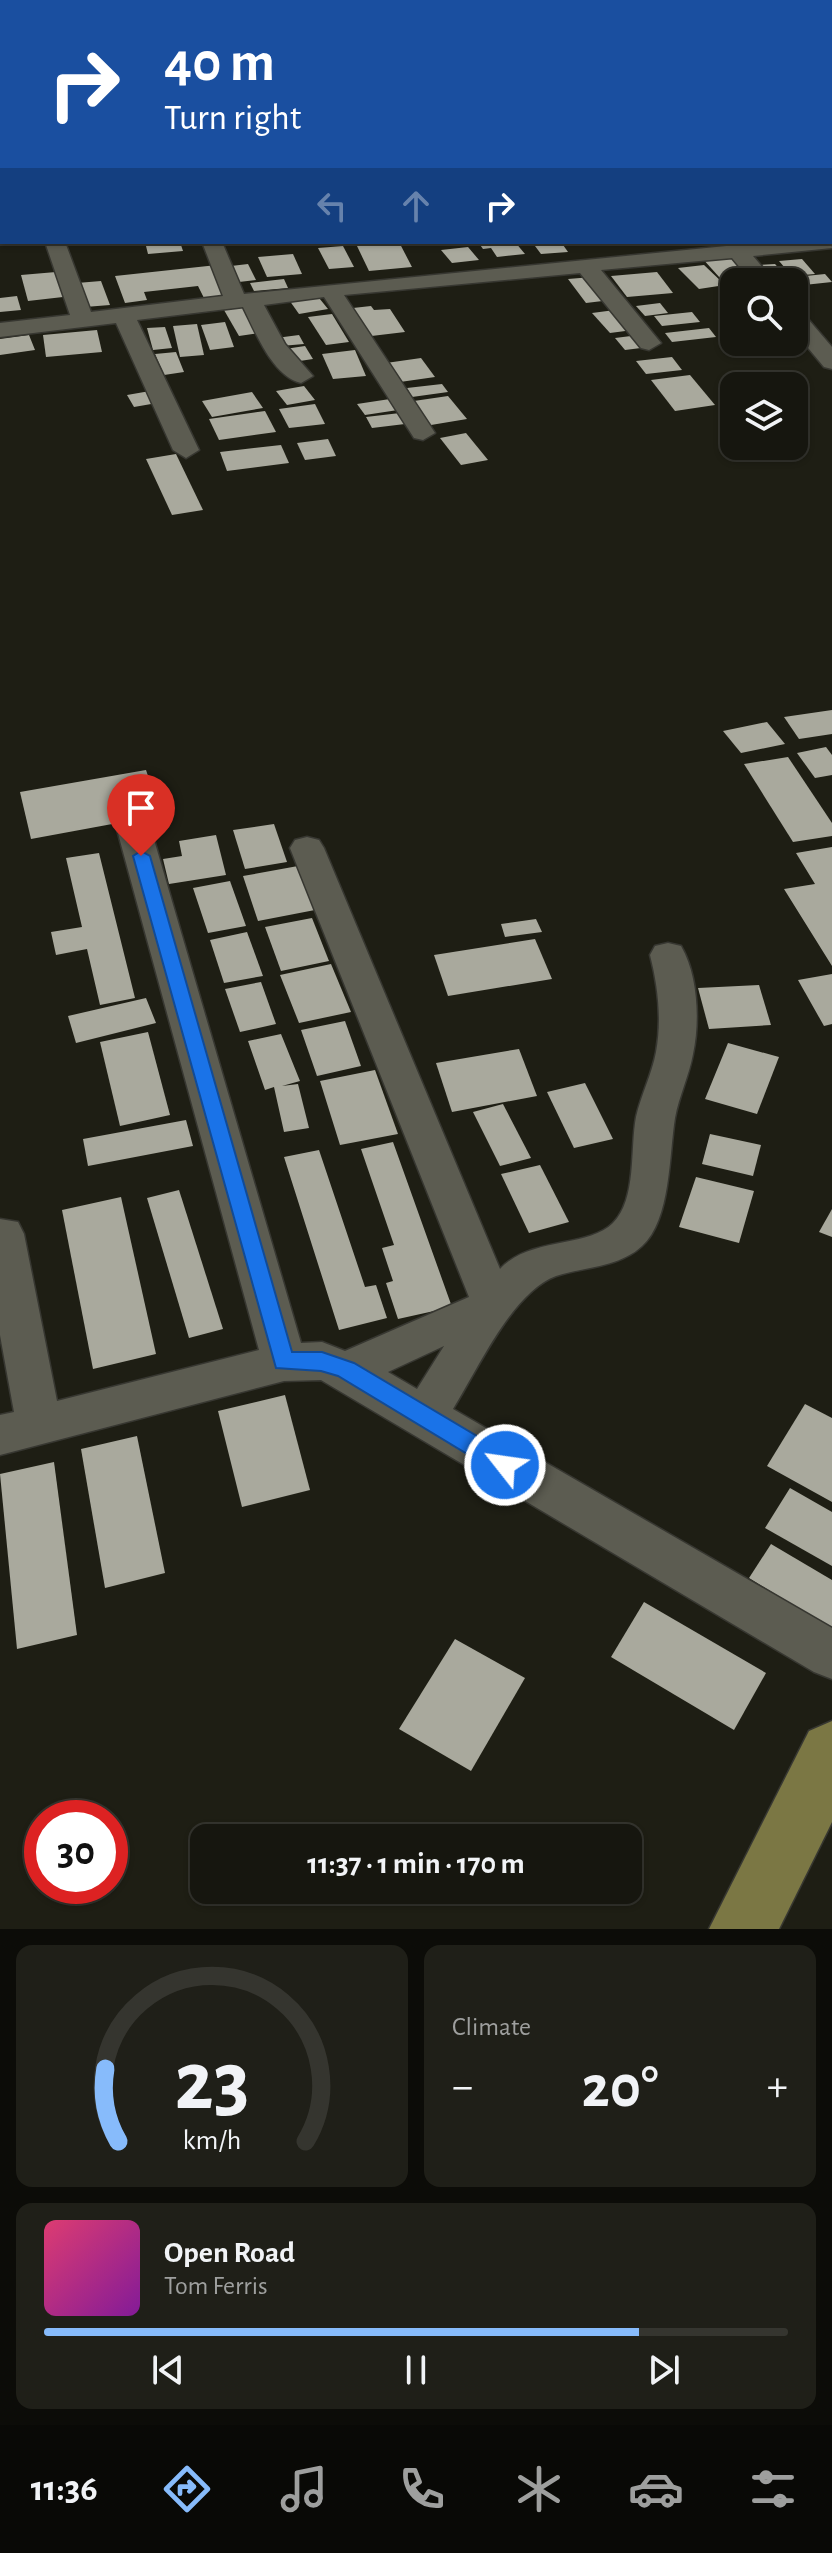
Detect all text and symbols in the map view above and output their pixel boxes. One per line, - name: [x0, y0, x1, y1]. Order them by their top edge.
- icon: right: [32, 32, 136, 136]
- text: 40 m: [164, 35, 275, 91]
- text: Turn right: [164, 100, 301, 136]
- icon: left: [310, 184, 354, 228]
- icon: ahead: [394, 184, 438, 228]
- icon: right: [478, 184, 522, 228]
- map controls: [720, 268, 808, 460]
- button: search: [720, 268, 808, 356]
- button: layers: [720, 372, 808, 460]
- pin: [107, 774, 175, 856]
- icon: arrive: [119, 786, 163, 830]
- position arrow: [463, 1423, 547, 1507]
- speed limit sign: 30: [24, 1800, 128, 1904]
- text: 11:37 · 1 min · 170 m: [307, 1849, 525, 1879]
- text: Climate: [452, 2014, 531, 2040]
- text: 23: [174, 2041, 250, 2125]
- text: 20°: [581, 2058, 659, 2118]
- text: −: [452, 2065, 473, 2109]
- text: +: [767, 2065, 788, 2109]
- text: km/h: [183, 2126, 241, 2155]
- text: Open Road: [164, 2238, 295, 2268]
- text: Tom Ferris: [164, 2273, 268, 2299]
- icon: previous: [146, 2348, 190, 2392]
- icon: pause: [394, 2348, 438, 2392]
- icon: next: [642, 2348, 686, 2392]
- icon: directions: [159, 2461, 215, 2517]
- icon: music: [276, 2461, 332, 2517]
- icon: phone: [394, 2461, 450, 2517]
- icon: climate: [511, 2461, 567, 2517]
- icon: car: [628, 2461, 684, 2517]
- icon: filters: [745, 2461, 801, 2517]
- text: 11:36: [31, 2471, 98, 2507]

